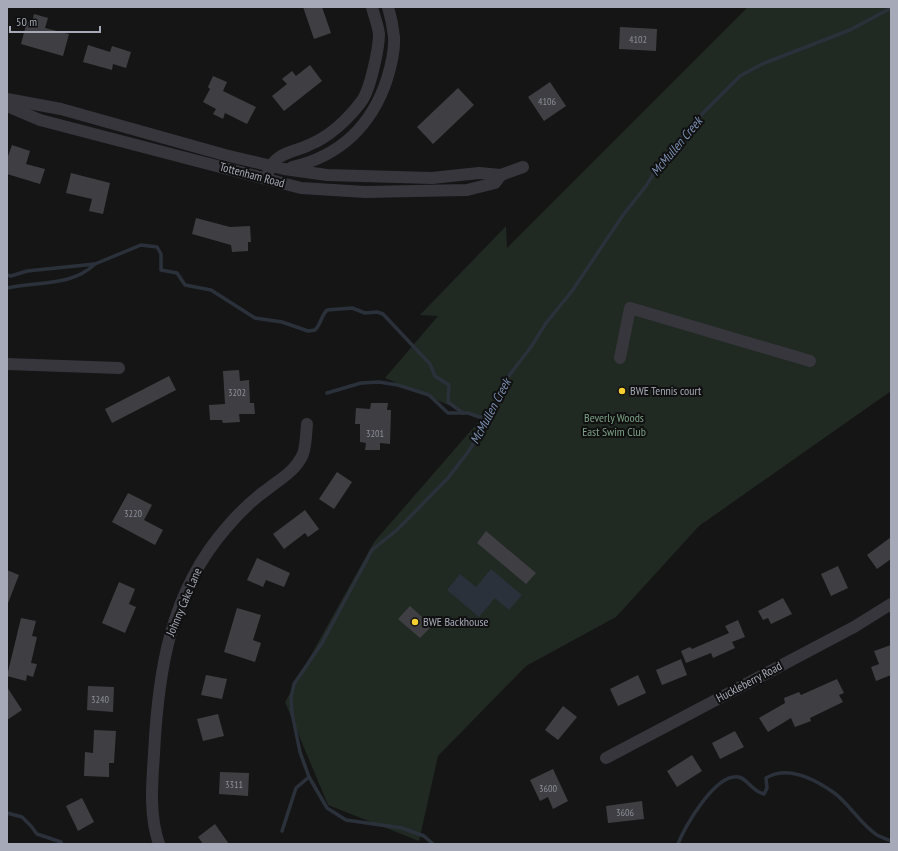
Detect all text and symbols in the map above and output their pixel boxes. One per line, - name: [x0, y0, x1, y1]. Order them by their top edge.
- scale bar: [10, 8, 100, 34]
- text: 50 m: [16, 14, 37, 29]
- house number: 4102: [629, 33, 647, 46]
- house number: 4106: [538, 95, 557, 108]
- water label: McMullen Creek: [647, 112, 707, 179]
- street label: Tottenham Road: [218, 159, 286, 190]
- water label: McMullen Creek: [466, 374, 516, 447]
- place label: BWE Tennis court: [630, 383, 702, 398]
- house number: 3202: [228, 386, 246, 399]
- marker: BWE Tennis court: [617, 386, 627, 396]
- park label: Beverly Woods East Swim Club: [582, 410, 646, 439]
- house number: 3201: [366, 427, 384, 440]
- house number: 3220: [124, 507, 143, 520]
- street label: Johnny Cake Lane: [162, 565, 205, 639]
- place label: BWE Backhouse: [423, 614, 489, 629]
- marker: BWE Backhouse: [410, 617, 420, 627]
- street label: Huckleberry Road: [713, 658, 784, 705]
- house number: 3240: [91, 693, 110, 706]
- house number: 3311: [225, 778, 243, 791]
- house number: 3600: [539, 782, 558, 795]
- house number: 3606: [616, 806, 635, 819]

